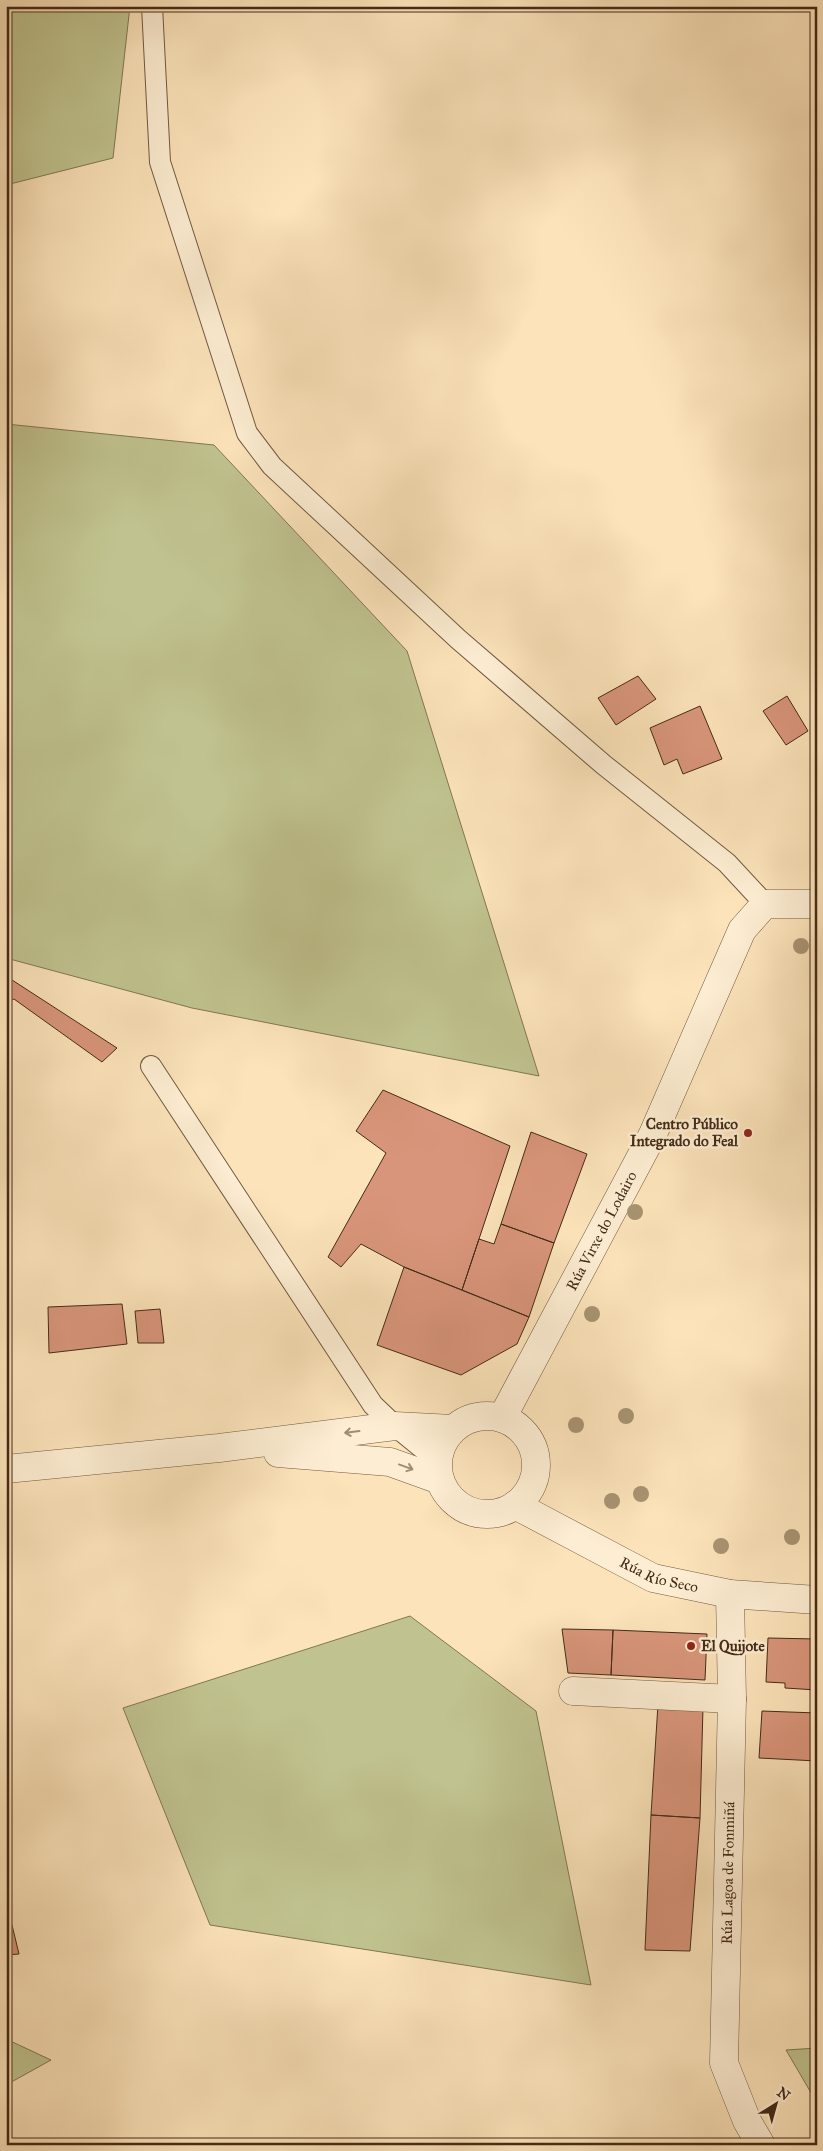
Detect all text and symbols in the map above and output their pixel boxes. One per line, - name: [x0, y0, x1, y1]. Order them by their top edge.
- place label: Centro Público Integrado do Feal: [630, 1115, 739, 1151]
- marker: Centro Público Integrado do Feal: [742, 1127, 754, 1139]
- street label: Rúa Virxe do Lodairo: [562, 1168, 641, 1294]
- one-way arrow: [344, 1427, 360, 1437]
- one-way arrow: [398, 1463, 413, 1472]
- street label: Rúa Río Seco: [617, 1553, 700, 1596]
- place label: El Quijote: [701, 1637, 765, 1656]
- marker: El Quijote: [685, 1640, 697, 1652]
- street label: Rúa Lagoa de Fonmiñá: [718, 1801, 738, 1945]
- north arrow: [750, 2078, 800, 2128]
- text: N: [774, 2084, 793, 2104]

